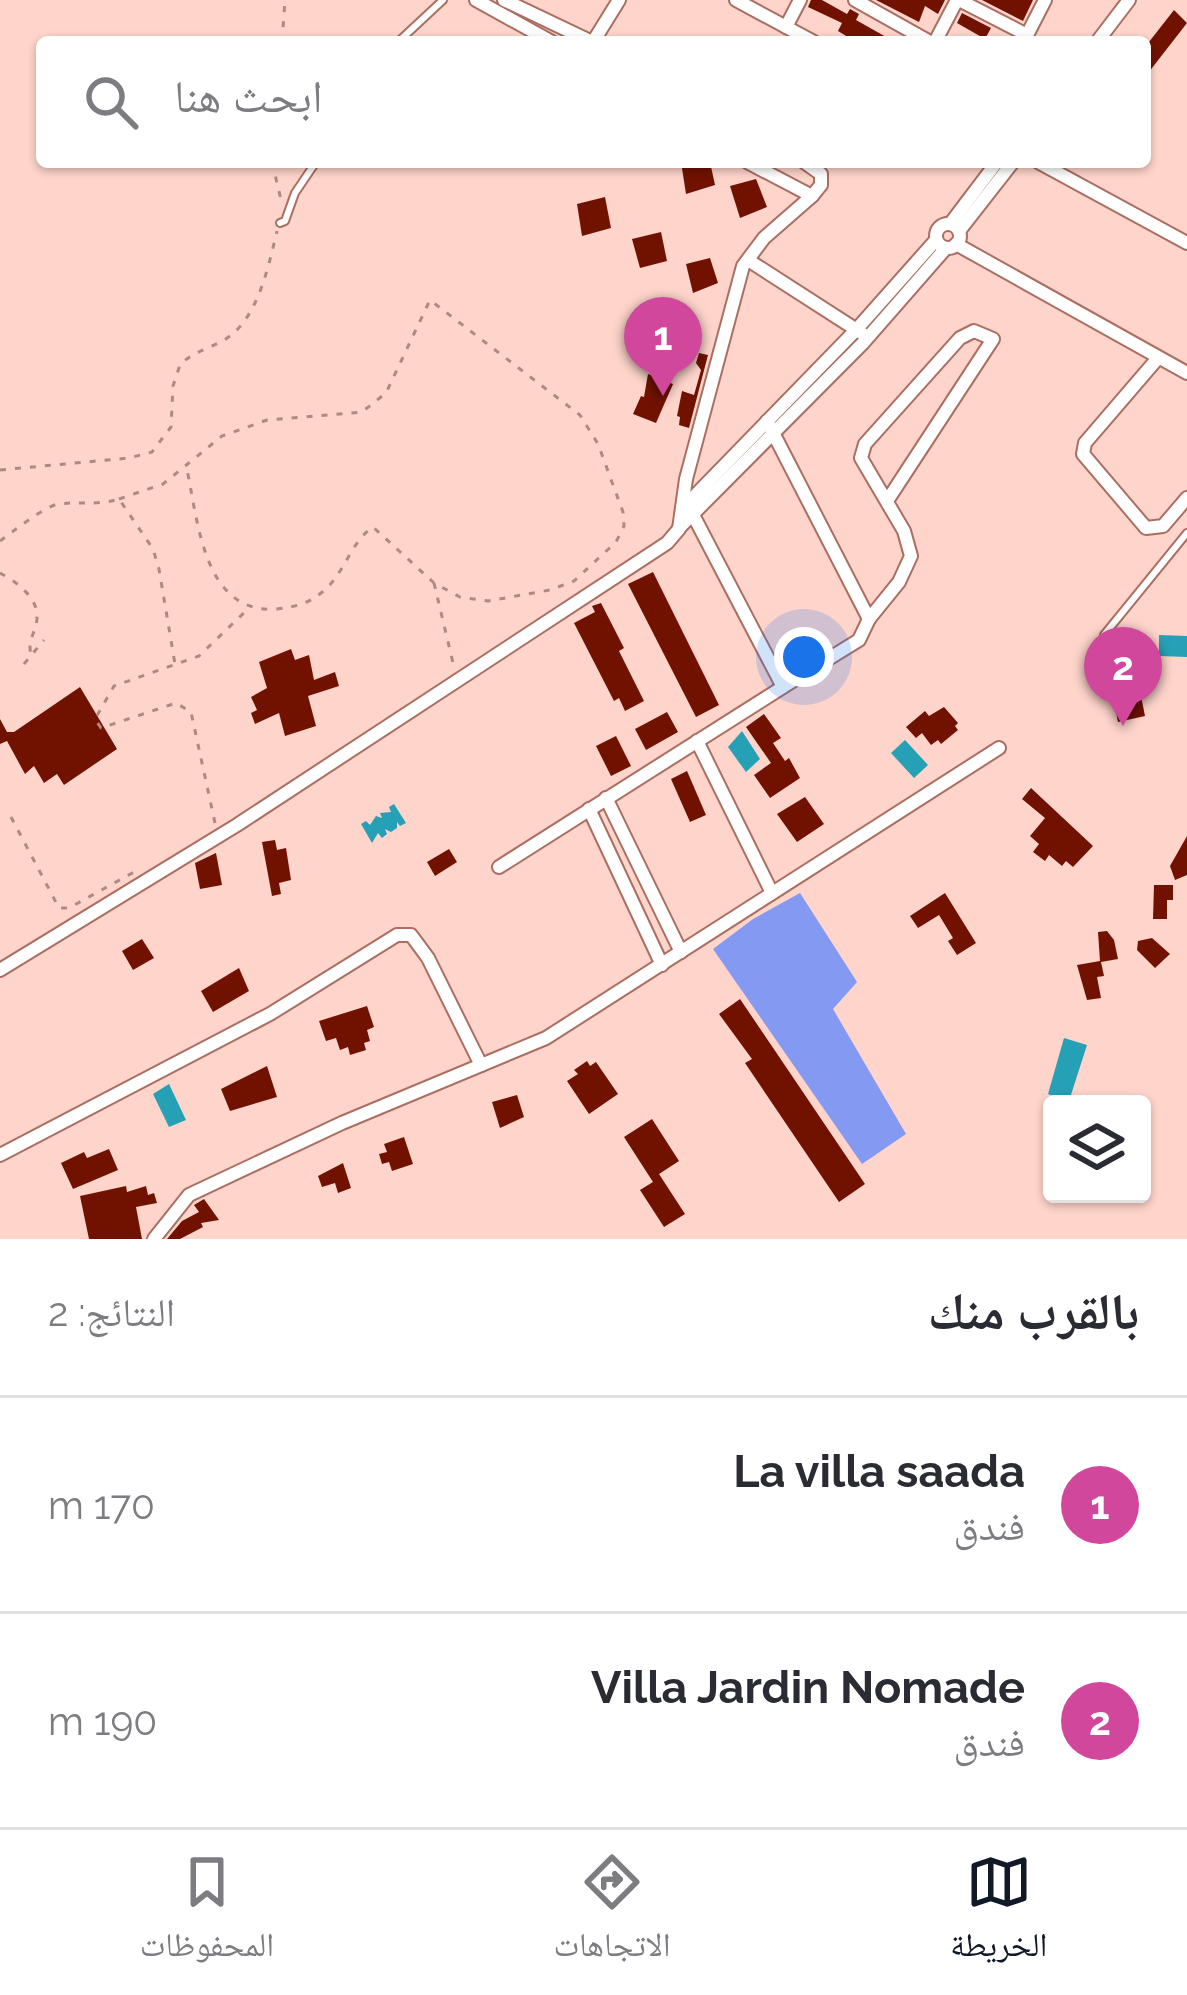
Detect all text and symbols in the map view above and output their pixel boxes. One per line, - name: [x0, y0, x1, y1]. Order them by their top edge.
- search box: [36, 36, 1151, 168]
- icon: search: [78, 69, 144, 135]
- text: ابحث هنا: [174, 70, 323, 123]
- pin: 1: [624, 297, 702, 396]
- your location: [774, 627, 834, 687]
- pin: 2: [1084, 627, 1162, 726]
- map controls: [1043, 1095, 1151, 1203]
- button: layers: [1043, 1095, 1151, 1203]
- text: بالقرب منك: [928, 1281, 1139, 1341]
- text: النتائج: 2: [48, 1289, 175, 1335]
- text: La villa saada: [733, 1445, 1025, 1498]
- text: 170 m: [48, 1482, 155, 1528]
- text: 1: [1090, 1482, 1110, 1528]
- text: فندق: [954, 1503, 1025, 1549]
- text: Villa Jardin Nomade: [591, 1661, 1025, 1714]
- text: 190 m: [48, 1698, 157, 1744]
- text: 2: [1089, 1698, 1111, 1744]
- text: فندق: [954, 1719, 1025, 1765]
- tab: المحفوظات: [140, 1849, 274, 1977]
- tab: الاتجاهات: [553, 1849, 671, 1977]
- tab: الخريطة: [950, 1849, 1047, 1977]

